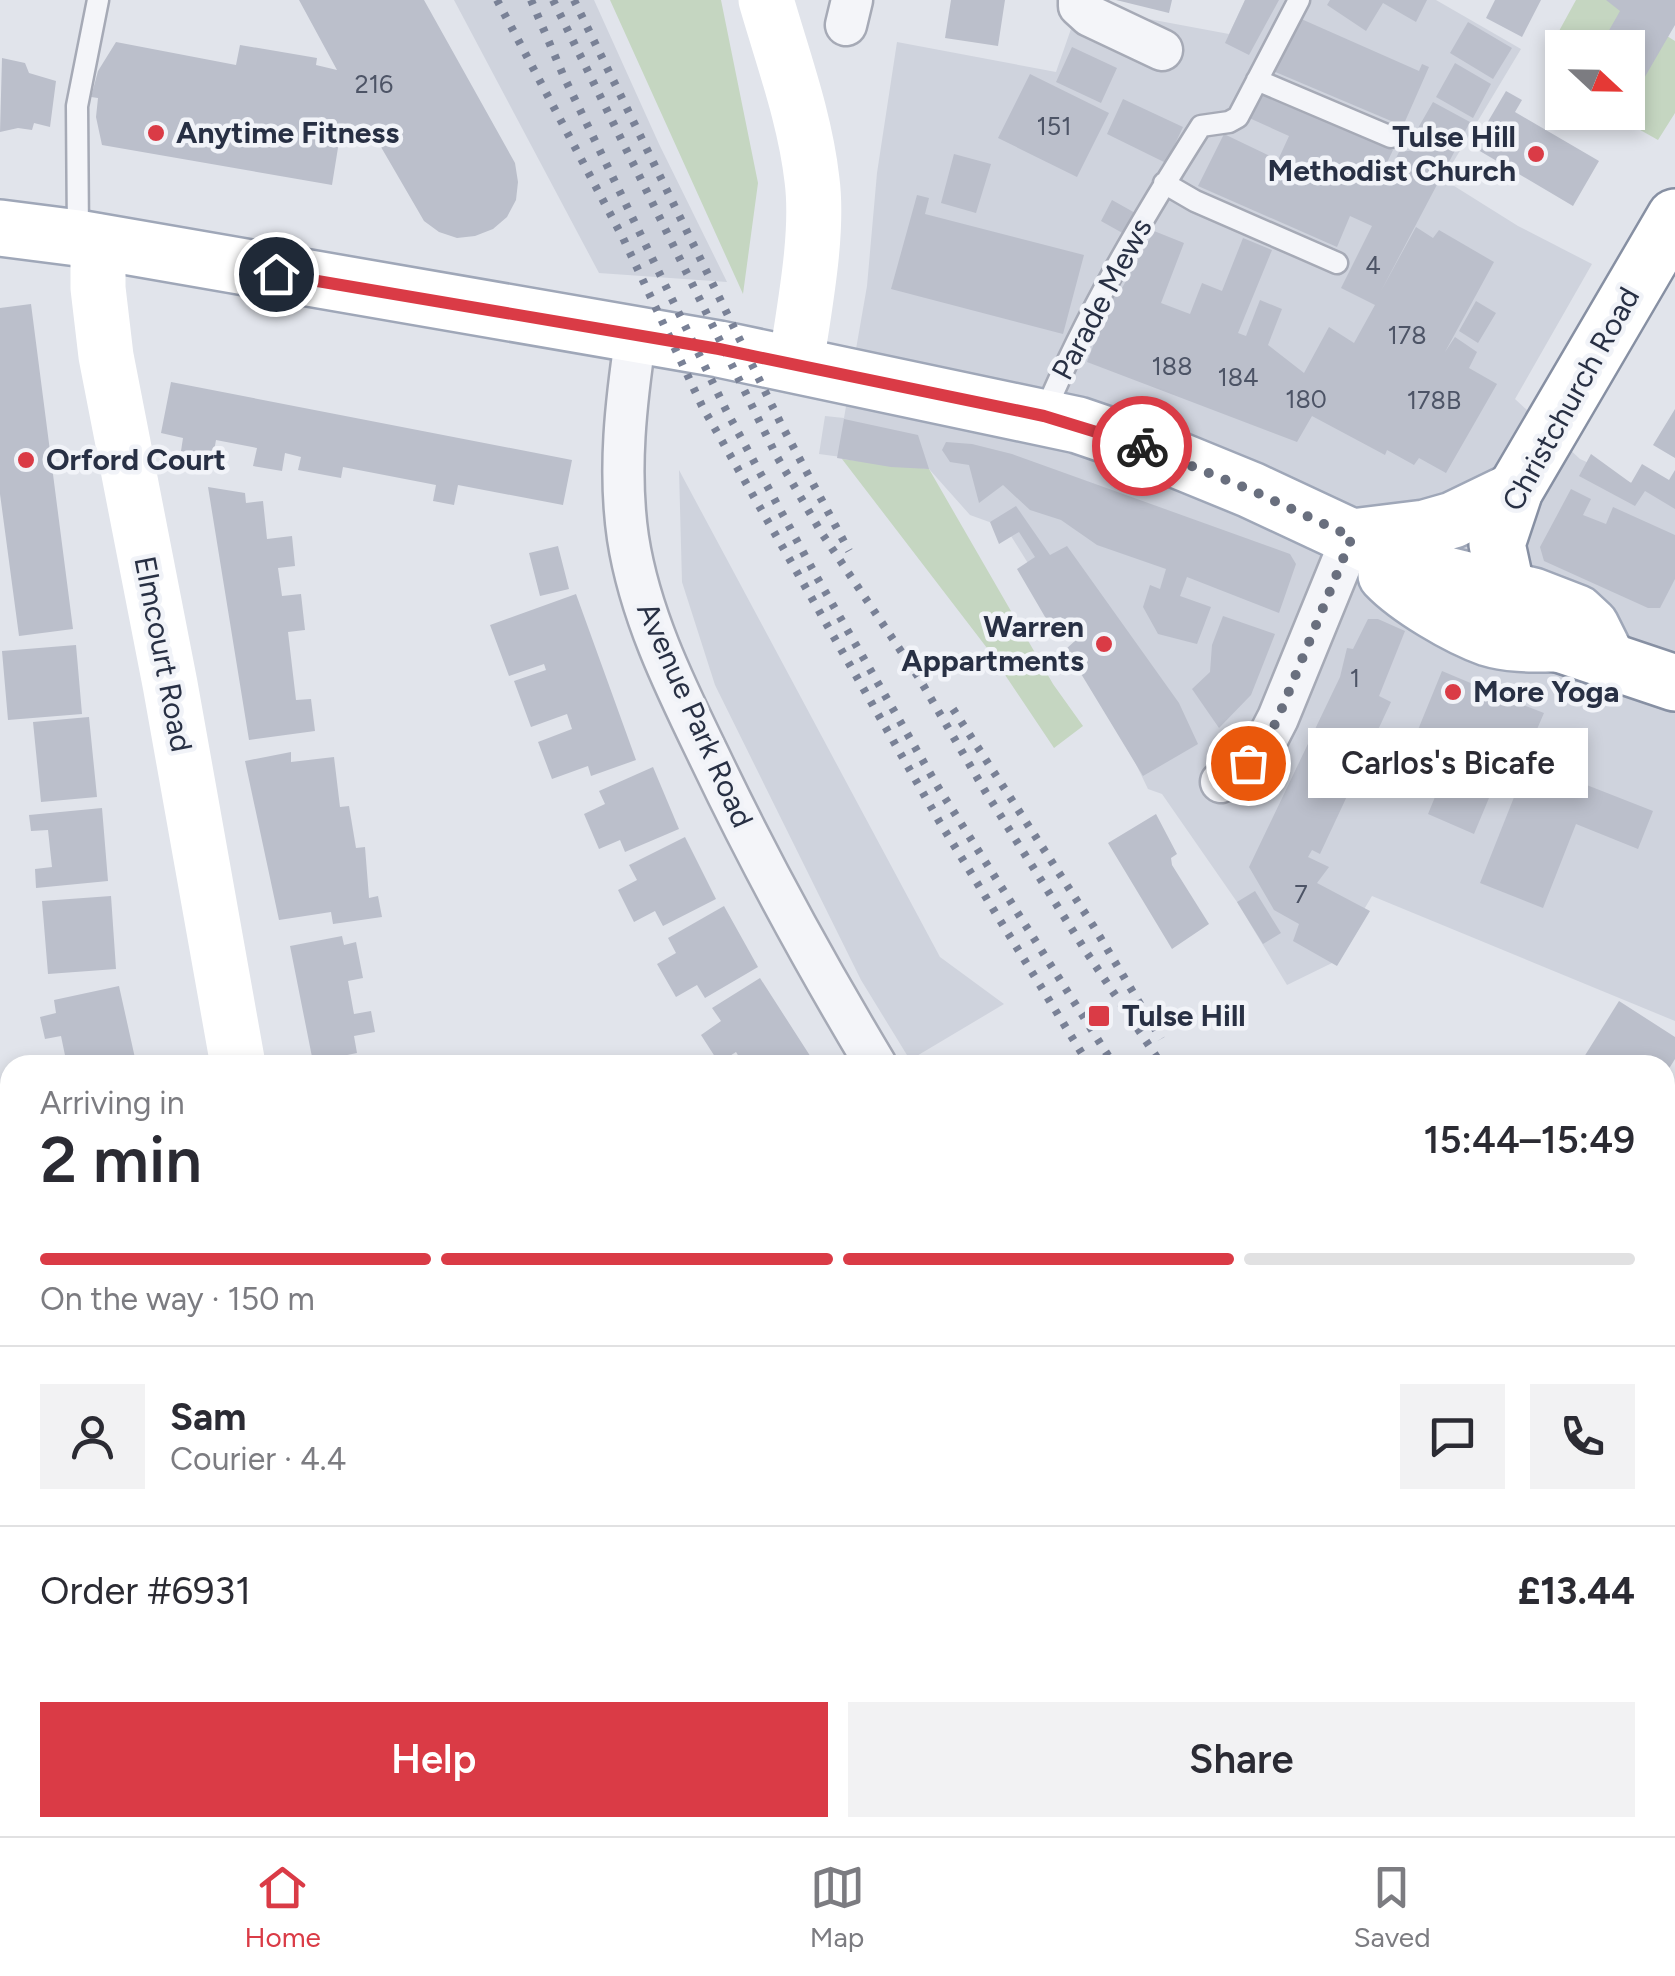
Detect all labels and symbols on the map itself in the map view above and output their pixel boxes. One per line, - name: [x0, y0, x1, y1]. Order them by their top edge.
- north arrow: [1545, 30, 1645, 130]
- house number: 216: [355, 69, 393, 99]
- house number: 151: [1036, 111, 1072, 141]
- place label: Anytime Fitness: [176, 114, 399, 151]
- place label: Tulse Hill Methodist Church: [1267, 118, 1516, 189]
- marker: Anytime Fitness: [145, 122, 167, 144]
- marker: Tulse Hill Methodist Church: [1525, 143, 1547, 165]
- street label: Parade Mews: [1043, 211, 1160, 386]
- pin: [234, 232, 319, 317]
- house number: 4: [1365, 250, 1381, 280]
- street label: Christchurch Road: [1494, 280, 1647, 517]
- house number: 178: [1387, 320, 1427, 350]
- house number: 188: [1151, 351, 1193, 381]
- house number: 184: [1217, 362, 1259, 392]
- house number: 180: [1285, 384, 1327, 414]
- house number: 178B: [1407, 385, 1461, 415]
- courier: [1092, 396, 1192, 496]
- place label: Orford Court: [46, 441, 226, 478]
- marker: Orford Court: [15, 449, 37, 471]
- street label: Elmcourt Road: [126, 553, 201, 755]
- street label: Avenue Park Road: [629, 597, 762, 833]
- place label: Warren Appartments: [901, 608, 1084, 679]
- marker: Warren Appartments: [1093, 633, 1115, 655]
- house number: 1: [1350, 663, 1360, 693]
- place label: More Yoga: [1473, 673, 1620, 710]
- marker: More Yoga: [1442, 681, 1464, 703]
- pin: [1206, 721, 1291, 806]
- callout: Carlos's Bicafe: [1308, 728, 1588, 798]
- house number: 7: [1294, 879, 1308, 909]
- place label: Tulse Hill: [1122, 997, 1246, 1034]
- marker: Tulse Hill: [1086, 1003, 1112, 1029]

